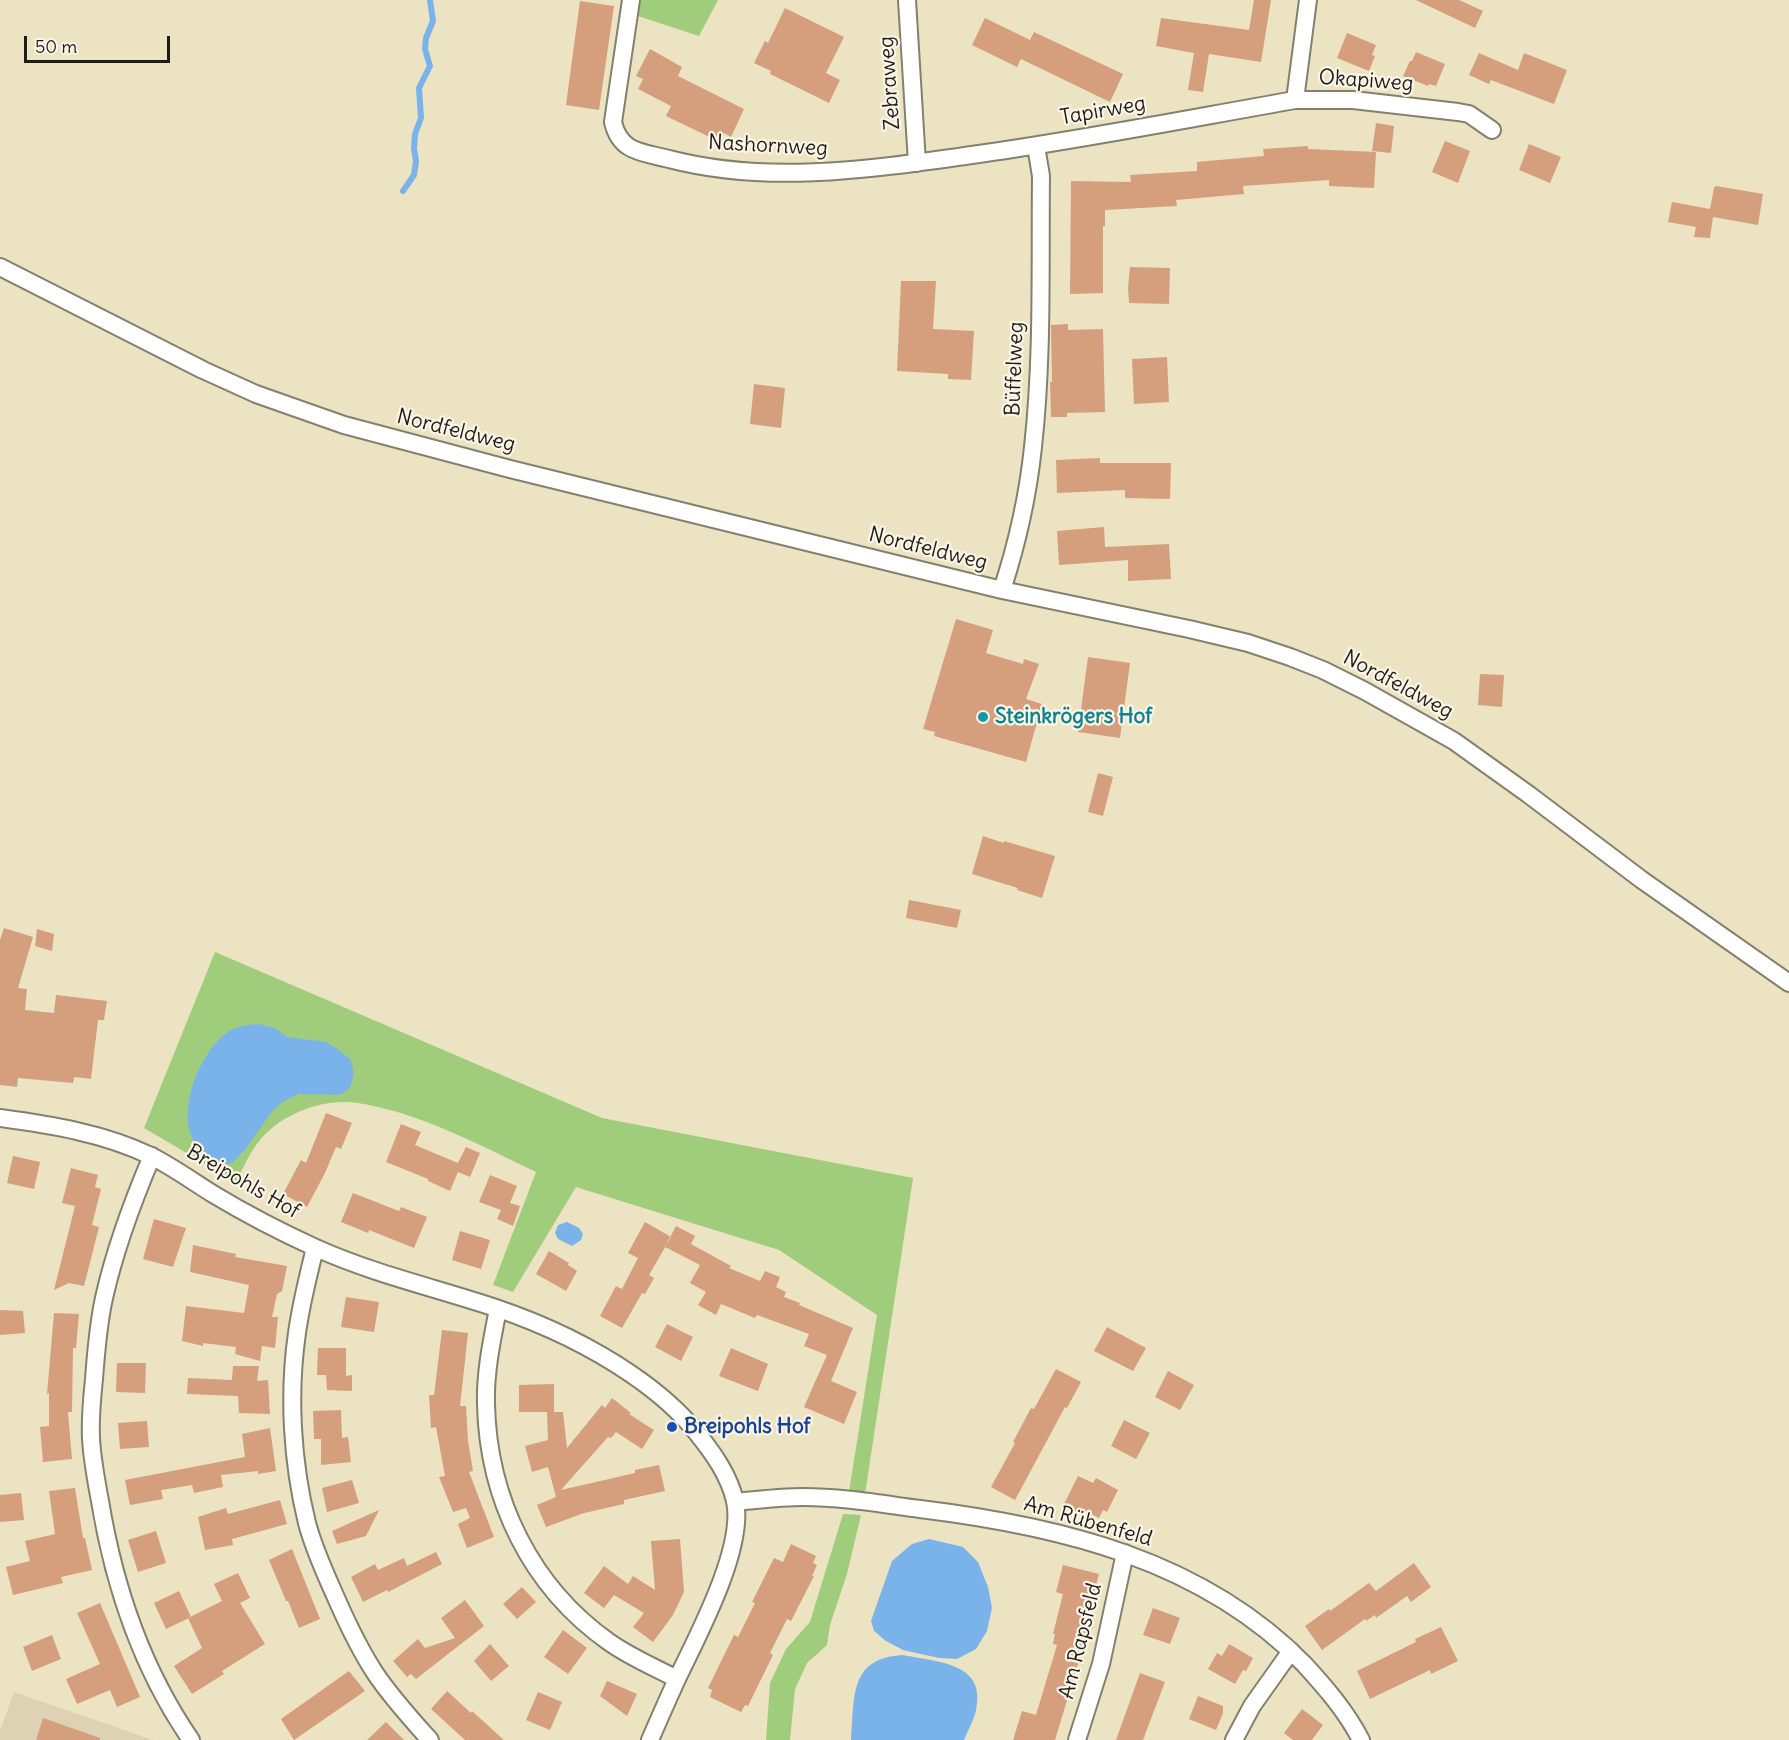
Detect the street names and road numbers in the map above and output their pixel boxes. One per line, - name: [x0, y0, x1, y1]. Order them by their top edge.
- street label: Zebraweg: [874, 35, 906, 131]
- street label: Okapiweg: [1318, 65, 1414, 97]
- street label: Tapirweg: [1058, 91, 1148, 131]
- street label: Nashornweg: [707, 130, 829, 162]
- street label: Büffelweg: [1001, 321, 1029, 417]
- street label: Nordfeldweg: [394, 404, 518, 458]
- street label: Nordfeldweg: [866, 522, 990, 576]
- street label: Nordfeldweg: [1339, 645, 1457, 725]
- street label: Breipohls Hof: [182, 1139, 304, 1225]
- street label: Am Rübenfeld: [1021, 1492, 1155, 1552]
- street label: Am Rapsfeld: [1054, 1581, 1108, 1701]

